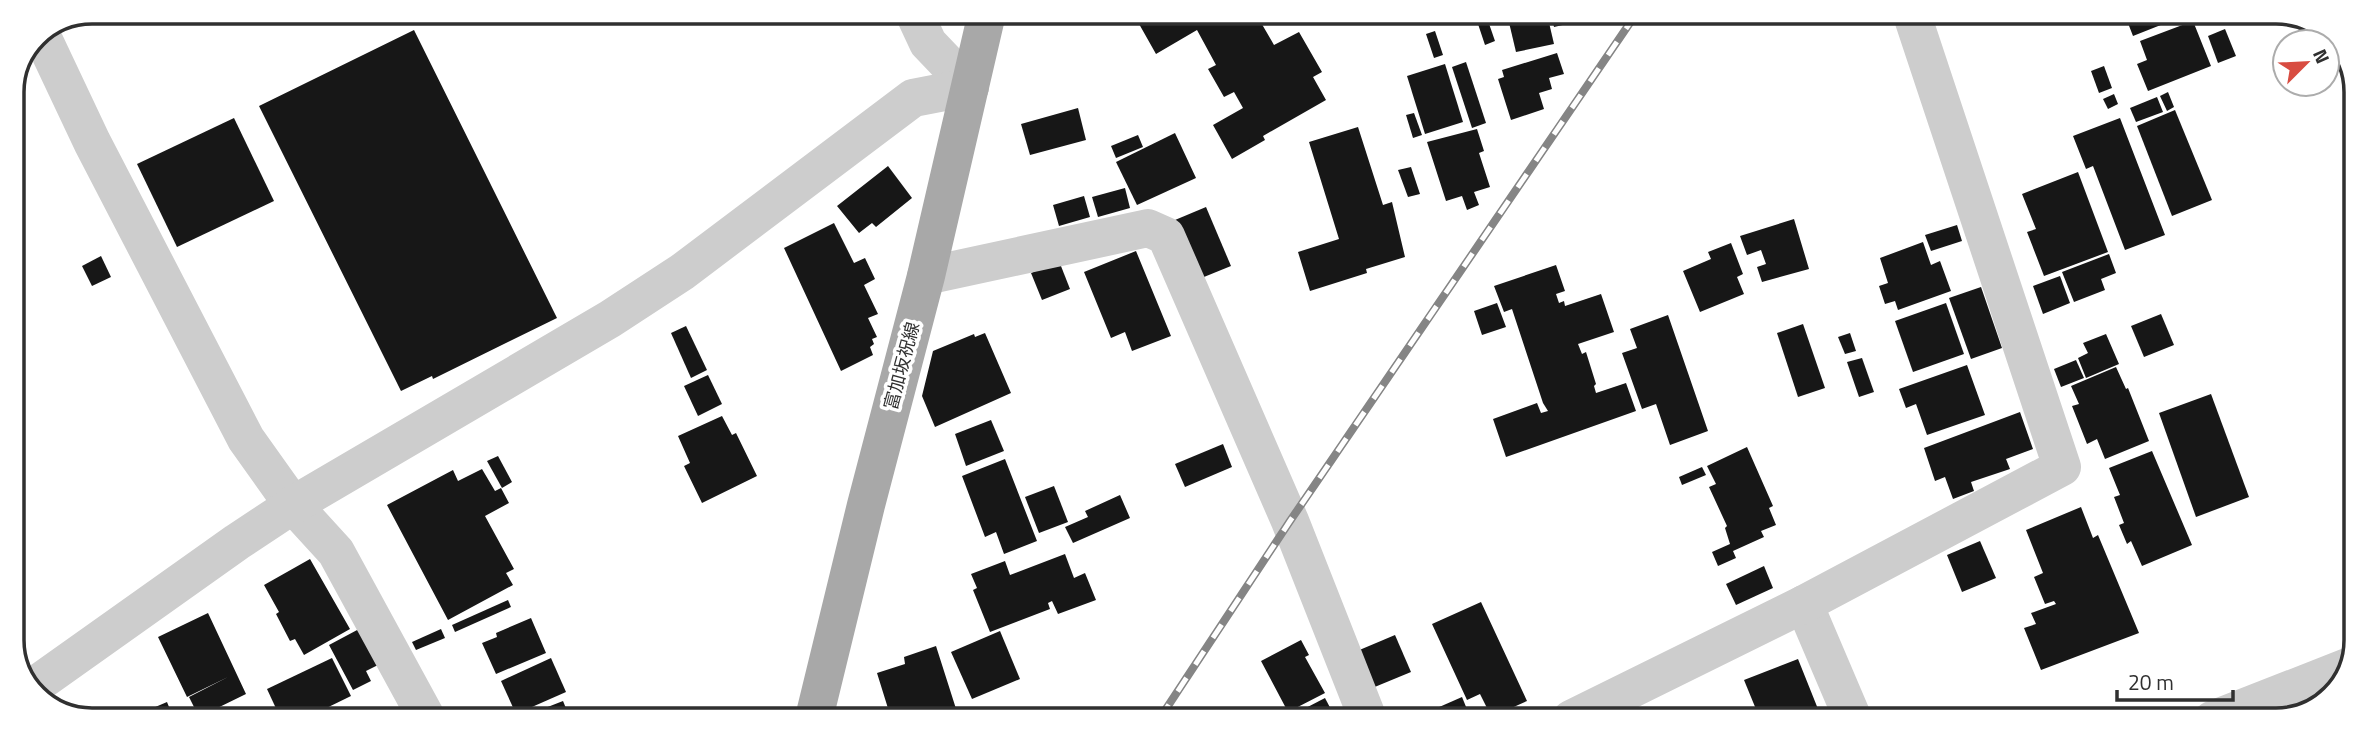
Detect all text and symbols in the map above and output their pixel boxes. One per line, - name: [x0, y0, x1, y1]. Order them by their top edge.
- north arrow: [2271, 28, 2341, 98]
- text: N: [2306, 44, 2338, 68]
- street label: 富加坂祝線: [877, 319, 926, 413]
- scale bar: [2117, 658, 2232, 702]
- text: 20 m: [2128, 666, 2174, 698]

